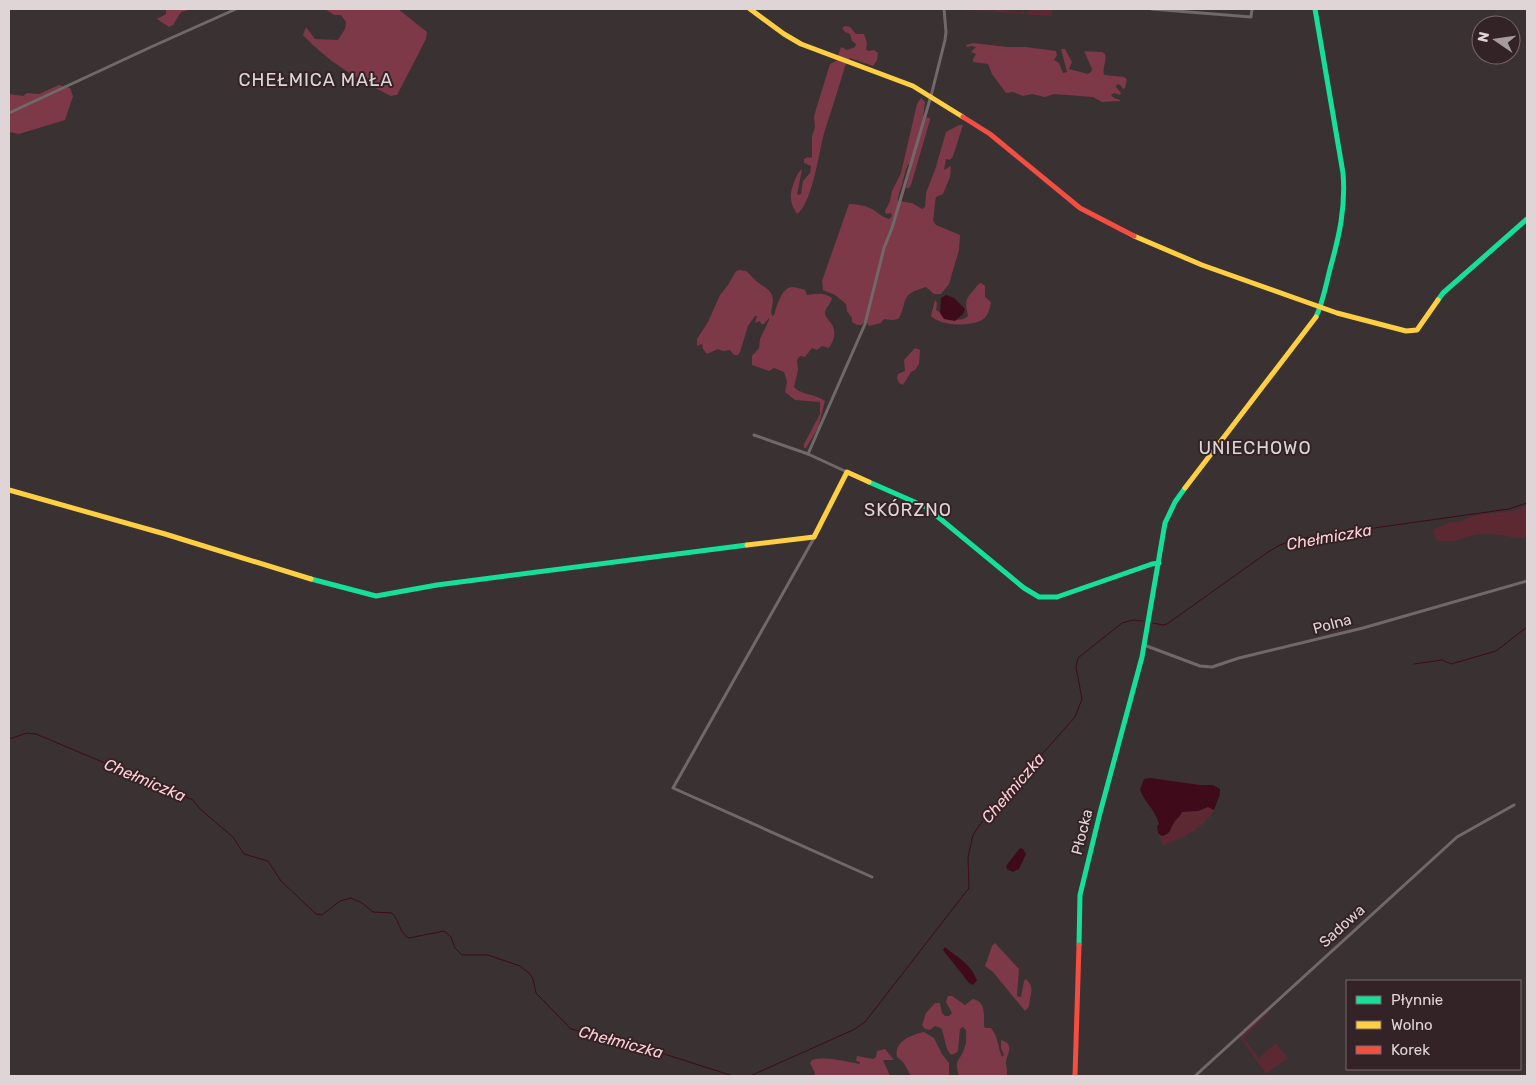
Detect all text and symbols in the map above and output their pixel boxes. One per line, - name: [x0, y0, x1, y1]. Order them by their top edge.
- north arrow: [1471, 15, 1521, 65]
- text: N: [1474, 30, 1493, 44]
- district label: CHEŁMICA MAŁA: [239, 69, 393, 91]
- district label: UNIECHOWO: [1198, 437, 1312, 459]
- district label: SKÓRZNO: [864, 499, 952, 521]
- water label: Chełmiczka: [1285, 520, 1373, 554]
- street label: Polna: [1311, 610, 1353, 638]
- water label: Chełmiczka: [977, 749, 1049, 827]
- water label: Chełmiczka: [102, 754, 188, 806]
- street label: Płocka: [1068, 807, 1096, 857]
- street label: Sadowa: [1316, 901, 1368, 951]
- legend: [1346, 980, 1521, 1070]
- text: Płynnie: [1391, 991, 1443, 1009]
- text: Wolno: [1391, 1016, 1433, 1034]
- water label: Chełmiczka: [577, 1022, 665, 1062]
- text: Korek: [1391, 1041, 1430, 1059]

